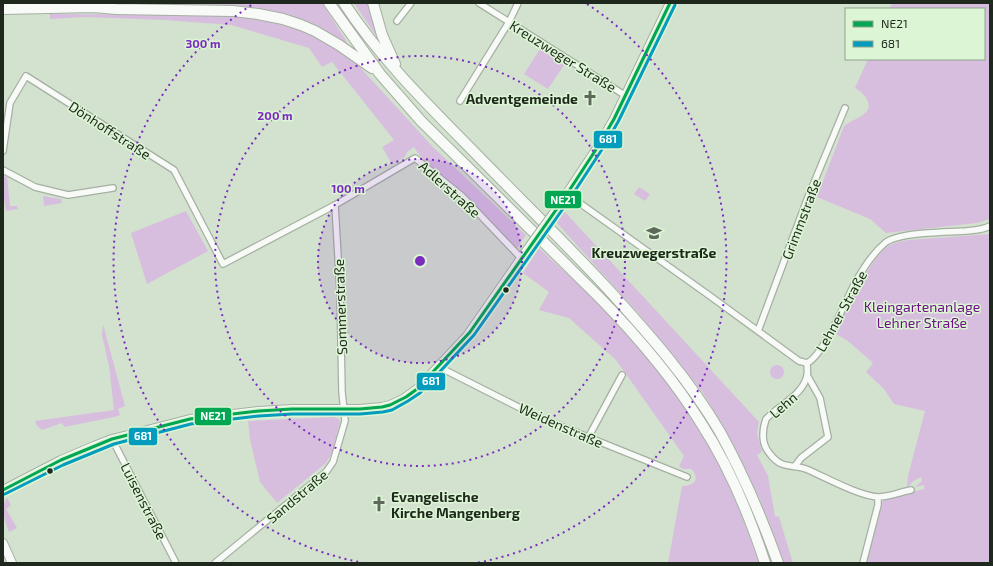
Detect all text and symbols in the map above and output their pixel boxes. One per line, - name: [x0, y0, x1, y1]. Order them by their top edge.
- legend: [845, 8, 985, 60]
- street label: Kreuzweger Straße: [507, 16, 619, 96]
- text: NE21: [881, 16, 908, 30]
- text: 300 m: [185, 36, 221, 50]
- text: 681: [881, 36, 900, 50]
- church icon: Adventgemeinde: [581, 89, 599, 107]
- place label: Adventgemeinde: [466, 90, 578, 107]
- street label: Dönhoffstraße: [66, 97, 154, 163]
- text: 200 m: [257, 108, 293, 122]
- line badge: 681: [593, 130, 623, 149]
- text: 681: [599, 132, 617, 145]
- street label: Adlerstraße: [416, 157, 484, 221]
- street label: Grimmstraße: [778, 176, 824, 262]
- text: 100 m: [331, 181, 365, 195]
- line badge: NE21: [544, 190, 582, 209]
- text: NE21: [550, 193, 576, 206]
- school or university icon: Kreuzwegerstraße: [645, 224, 663, 242]
- place label: Kreuzwegerstraße: [592, 244, 717, 261]
- centre of rings: [413, 254, 427, 268]
- street label: Sommerstraße: [330, 259, 350, 355]
- street label: Lehner Straße: [812, 267, 870, 355]
- unlabelled marker: [501, 285, 511, 295]
- park label: Kleingartenanlage Lehner Straße: [864, 298, 980, 331]
- line badge: 681: [416, 372, 446, 391]
- text: 681: [422, 374, 440, 387]
- street label: Lehn: [766, 388, 800, 422]
- street label: Weidenstraße: [516, 399, 606, 451]
- line badge: NE21: [194, 407, 232, 426]
- text: NE21: [200, 409, 226, 422]
- line badge: 681: [128, 427, 158, 446]
- text: 681: [134, 429, 152, 442]
- street label: Luisenstraße: [117, 460, 171, 542]
- unlabelled marker: [45, 466, 55, 476]
- street label: Sandstraße: [263, 466, 331, 526]
- place label: Evangelische Kirche Mangenberg: [391, 488, 520, 521]
- church icon: Evangelische Kirche Mangenberg: [370, 495, 388, 513]

